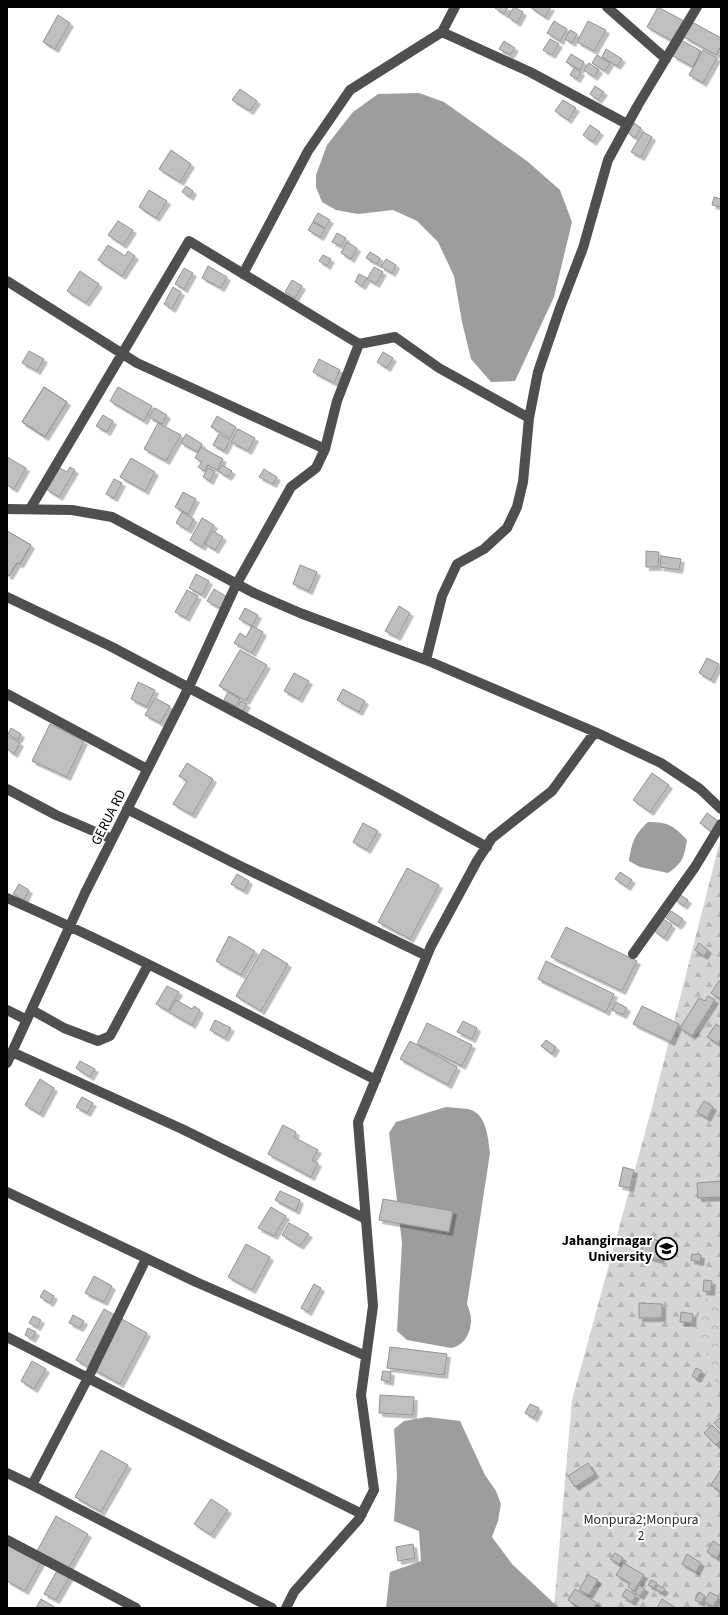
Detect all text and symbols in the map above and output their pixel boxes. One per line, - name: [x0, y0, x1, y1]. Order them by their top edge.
- street label: GERUA RD: [86, 786, 131, 849]
- place label: Jahangirnagar University: [562, 1231, 653, 1267]
- school or university icon: Jahangirnagar University: [654, 1235, 680, 1261]
- park label: Monpura2;Monpura 2: [583, 1510, 699, 1546]

